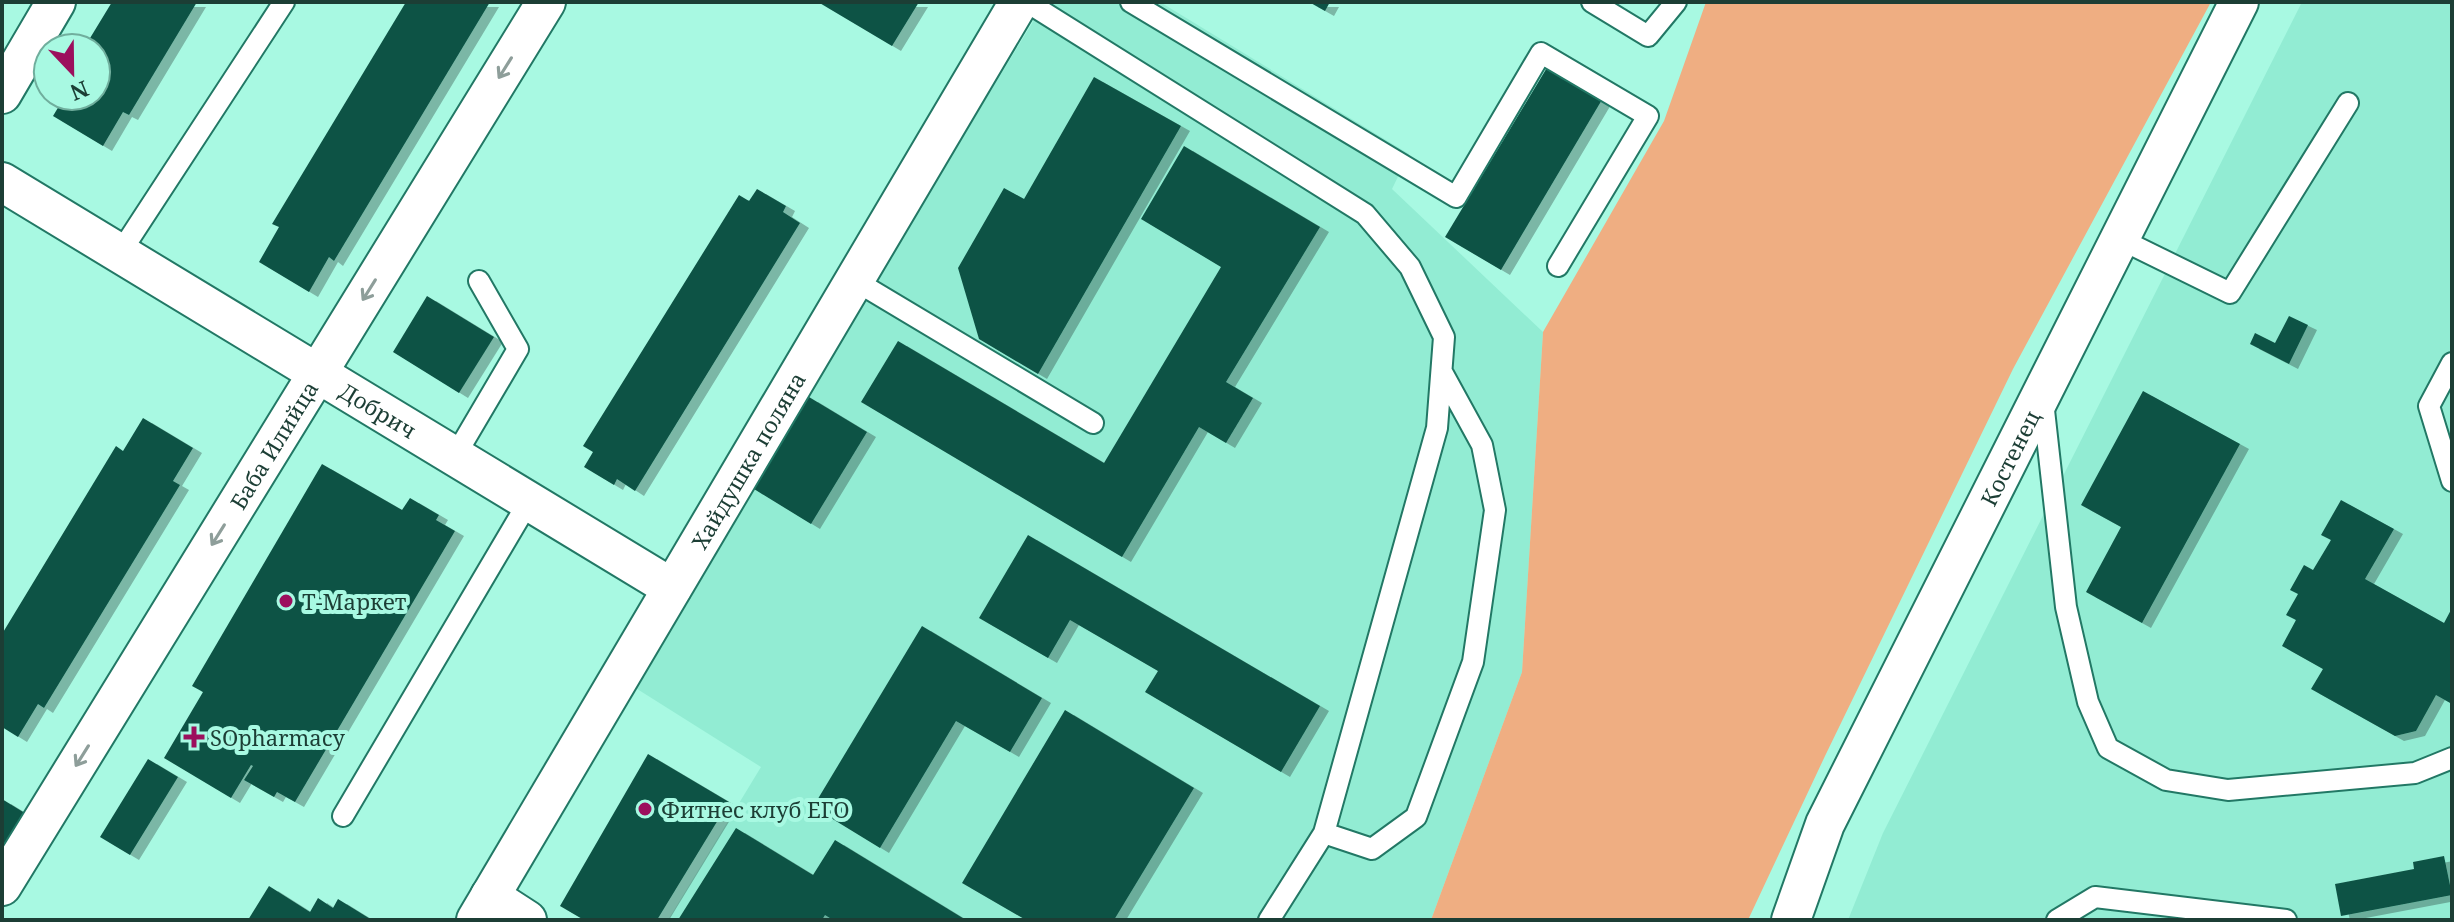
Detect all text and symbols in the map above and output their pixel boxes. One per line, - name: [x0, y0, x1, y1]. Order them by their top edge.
- north arrow: [32, 32, 112, 112]
- one-way arrow: [497, 56, 513, 79]
- text: N: [66, 74, 94, 109]
- one-way arrow: [360, 278, 376, 301]
- street label: Хайдушка поляна: [684, 366, 812, 554]
- street label: Баба Илийца: [223, 375, 324, 515]
- street label: Добрич: [334, 375, 422, 445]
- street label: Костенец: [1973, 405, 2046, 511]
- one-way arrow: [209, 523, 225, 546]
- place label: Т-Маркет: [302, 586, 407, 616]
- marker: Т-Маркет: [277, 592, 295, 610]
- place label: SOpharmacy: [210, 722, 346, 752]
- marker: SOpharmacy: [185, 728, 203, 746]
- one-way arrow: [73, 745, 90, 767]
- place label: Фитнес клуб ЕГО: [661, 794, 850, 824]
- marker: Фитнес клуб ЕГО: [636, 800, 654, 818]

